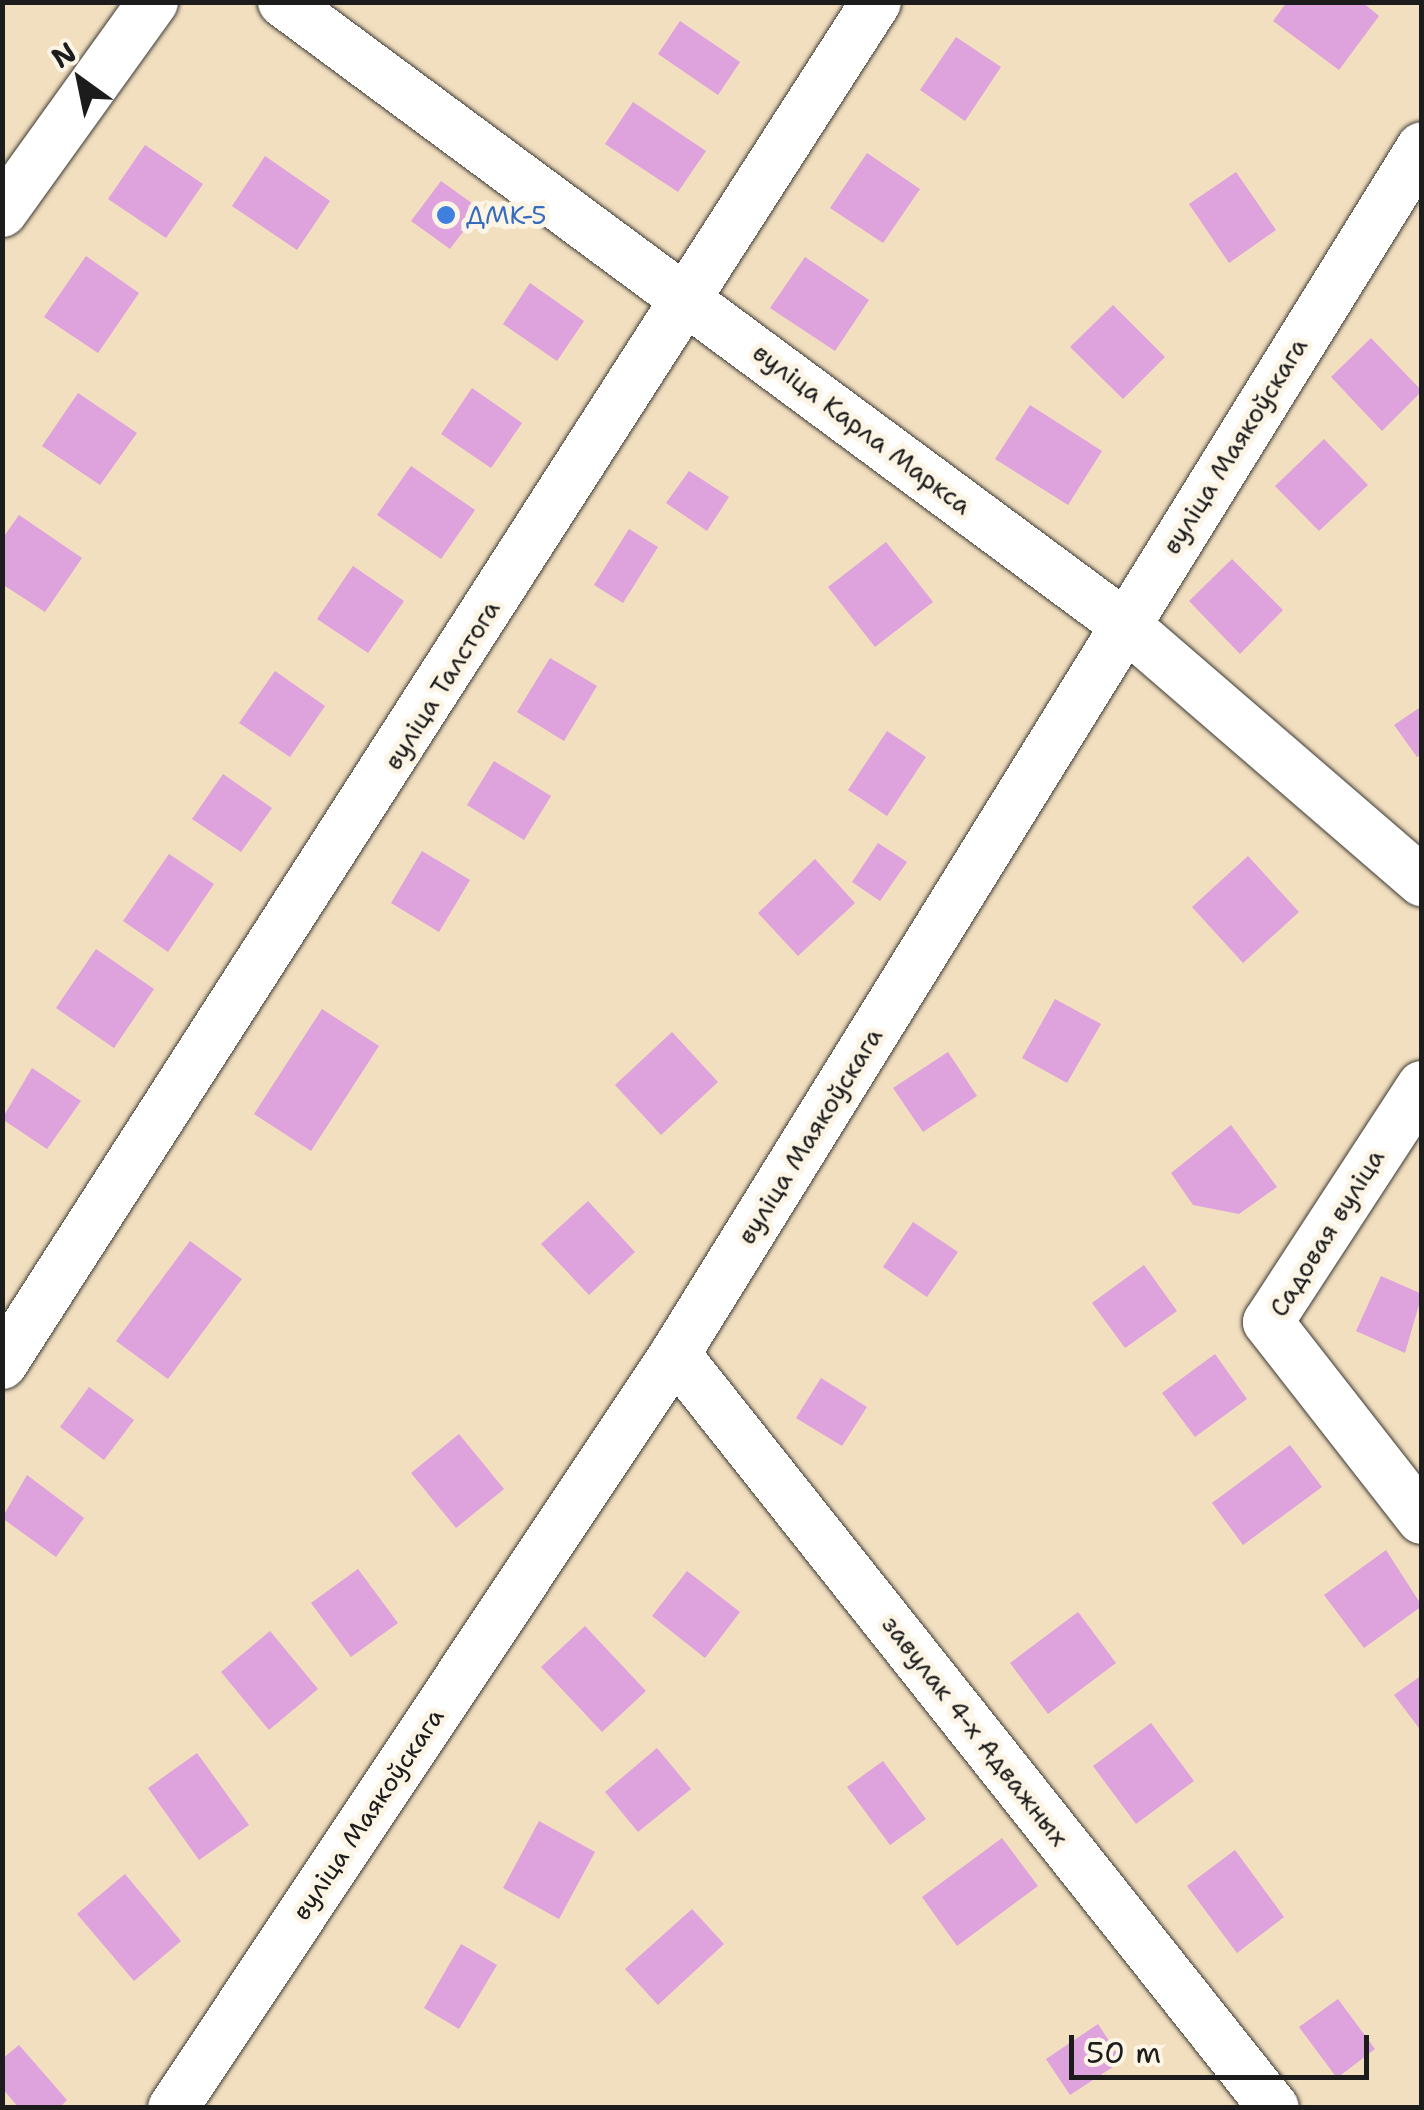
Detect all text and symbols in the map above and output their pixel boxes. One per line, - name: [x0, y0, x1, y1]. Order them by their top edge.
- north arrow: [30, 30, 130, 130]
- text: N: [44, 33, 83, 77]
- place label: ДМК-5: [466, 200, 547, 230]
- marker: ДМК-5: [435, 204, 457, 226]
- street label: вуліца Маякоўскага: [1156, 332, 1314, 560]
- street label: вуліца Карла Маркса: [747, 337, 977, 521]
- street label: вуліца Талстога: [378, 595, 506, 775]
- street label: вуліца Маякоўскага: [731, 1022, 889, 1250]
- street label: Садовая вуліца: [1263, 1144, 1391, 1322]
- street label: завулак 4-х Адважных: [876, 1610, 1074, 1852]
- street label: вуліца Маякоўскага: [286, 1702, 450, 1926]
- scale bar: [1074, 2015, 1374, 2077]
- text: 50 m: [1086, 2032, 1161, 2073]

